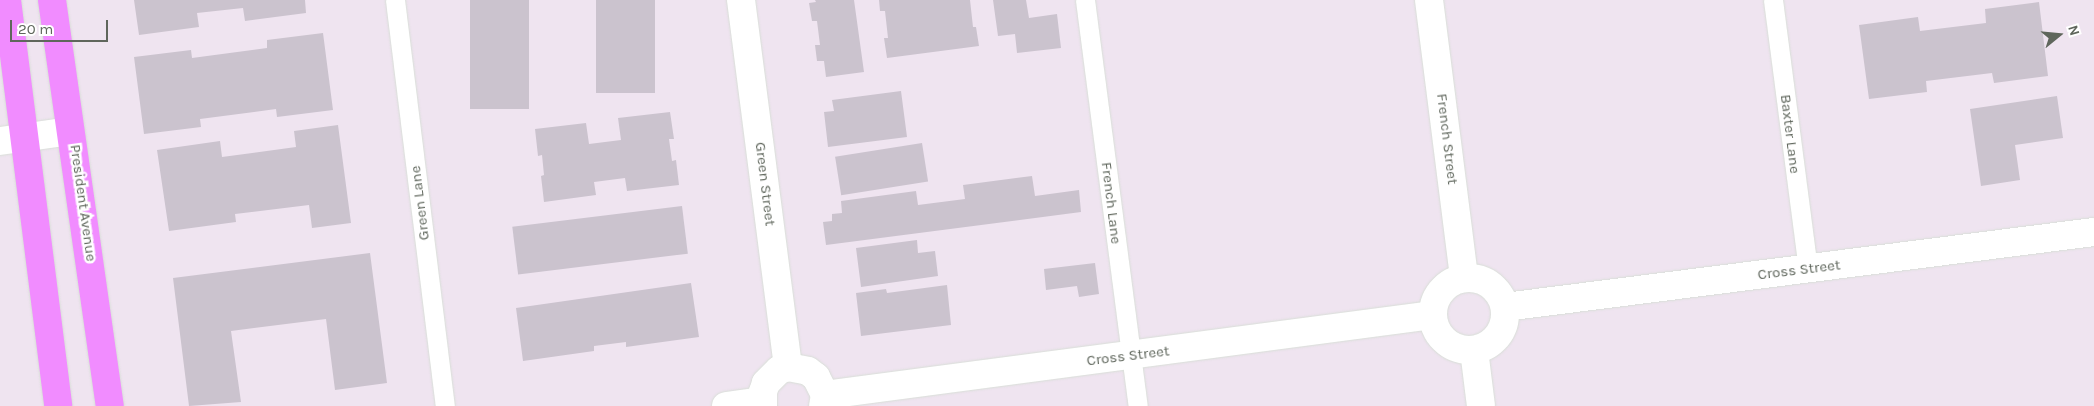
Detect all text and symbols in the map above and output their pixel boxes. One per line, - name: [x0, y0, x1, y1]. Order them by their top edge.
- scale bar: [12, 10, 110, 42]
- north arrow: [2034, 10, 2084, 60]
- text: 20 m: [18, 20, 53, 38]
- text: N: [2064, 23, 2083, 38]
- street label: French Street: [1432, 92, 1462, 186]
- street label: Baxter Lane: [1776, 93, 1804, 175]
- street label: Green Street: [751, 141, 779, 227]
- street label: President Avenue: [66, 143, 100, 263]
- street label: French Lane: [1097, 161, 1125, 245]
- street label: Green Lane: [406, 165, 434, 241]
- street label: Cross Street: [1757, 256, 1841, 284]
- street label: Cross Street: [1086, 342, 1170, 370]

